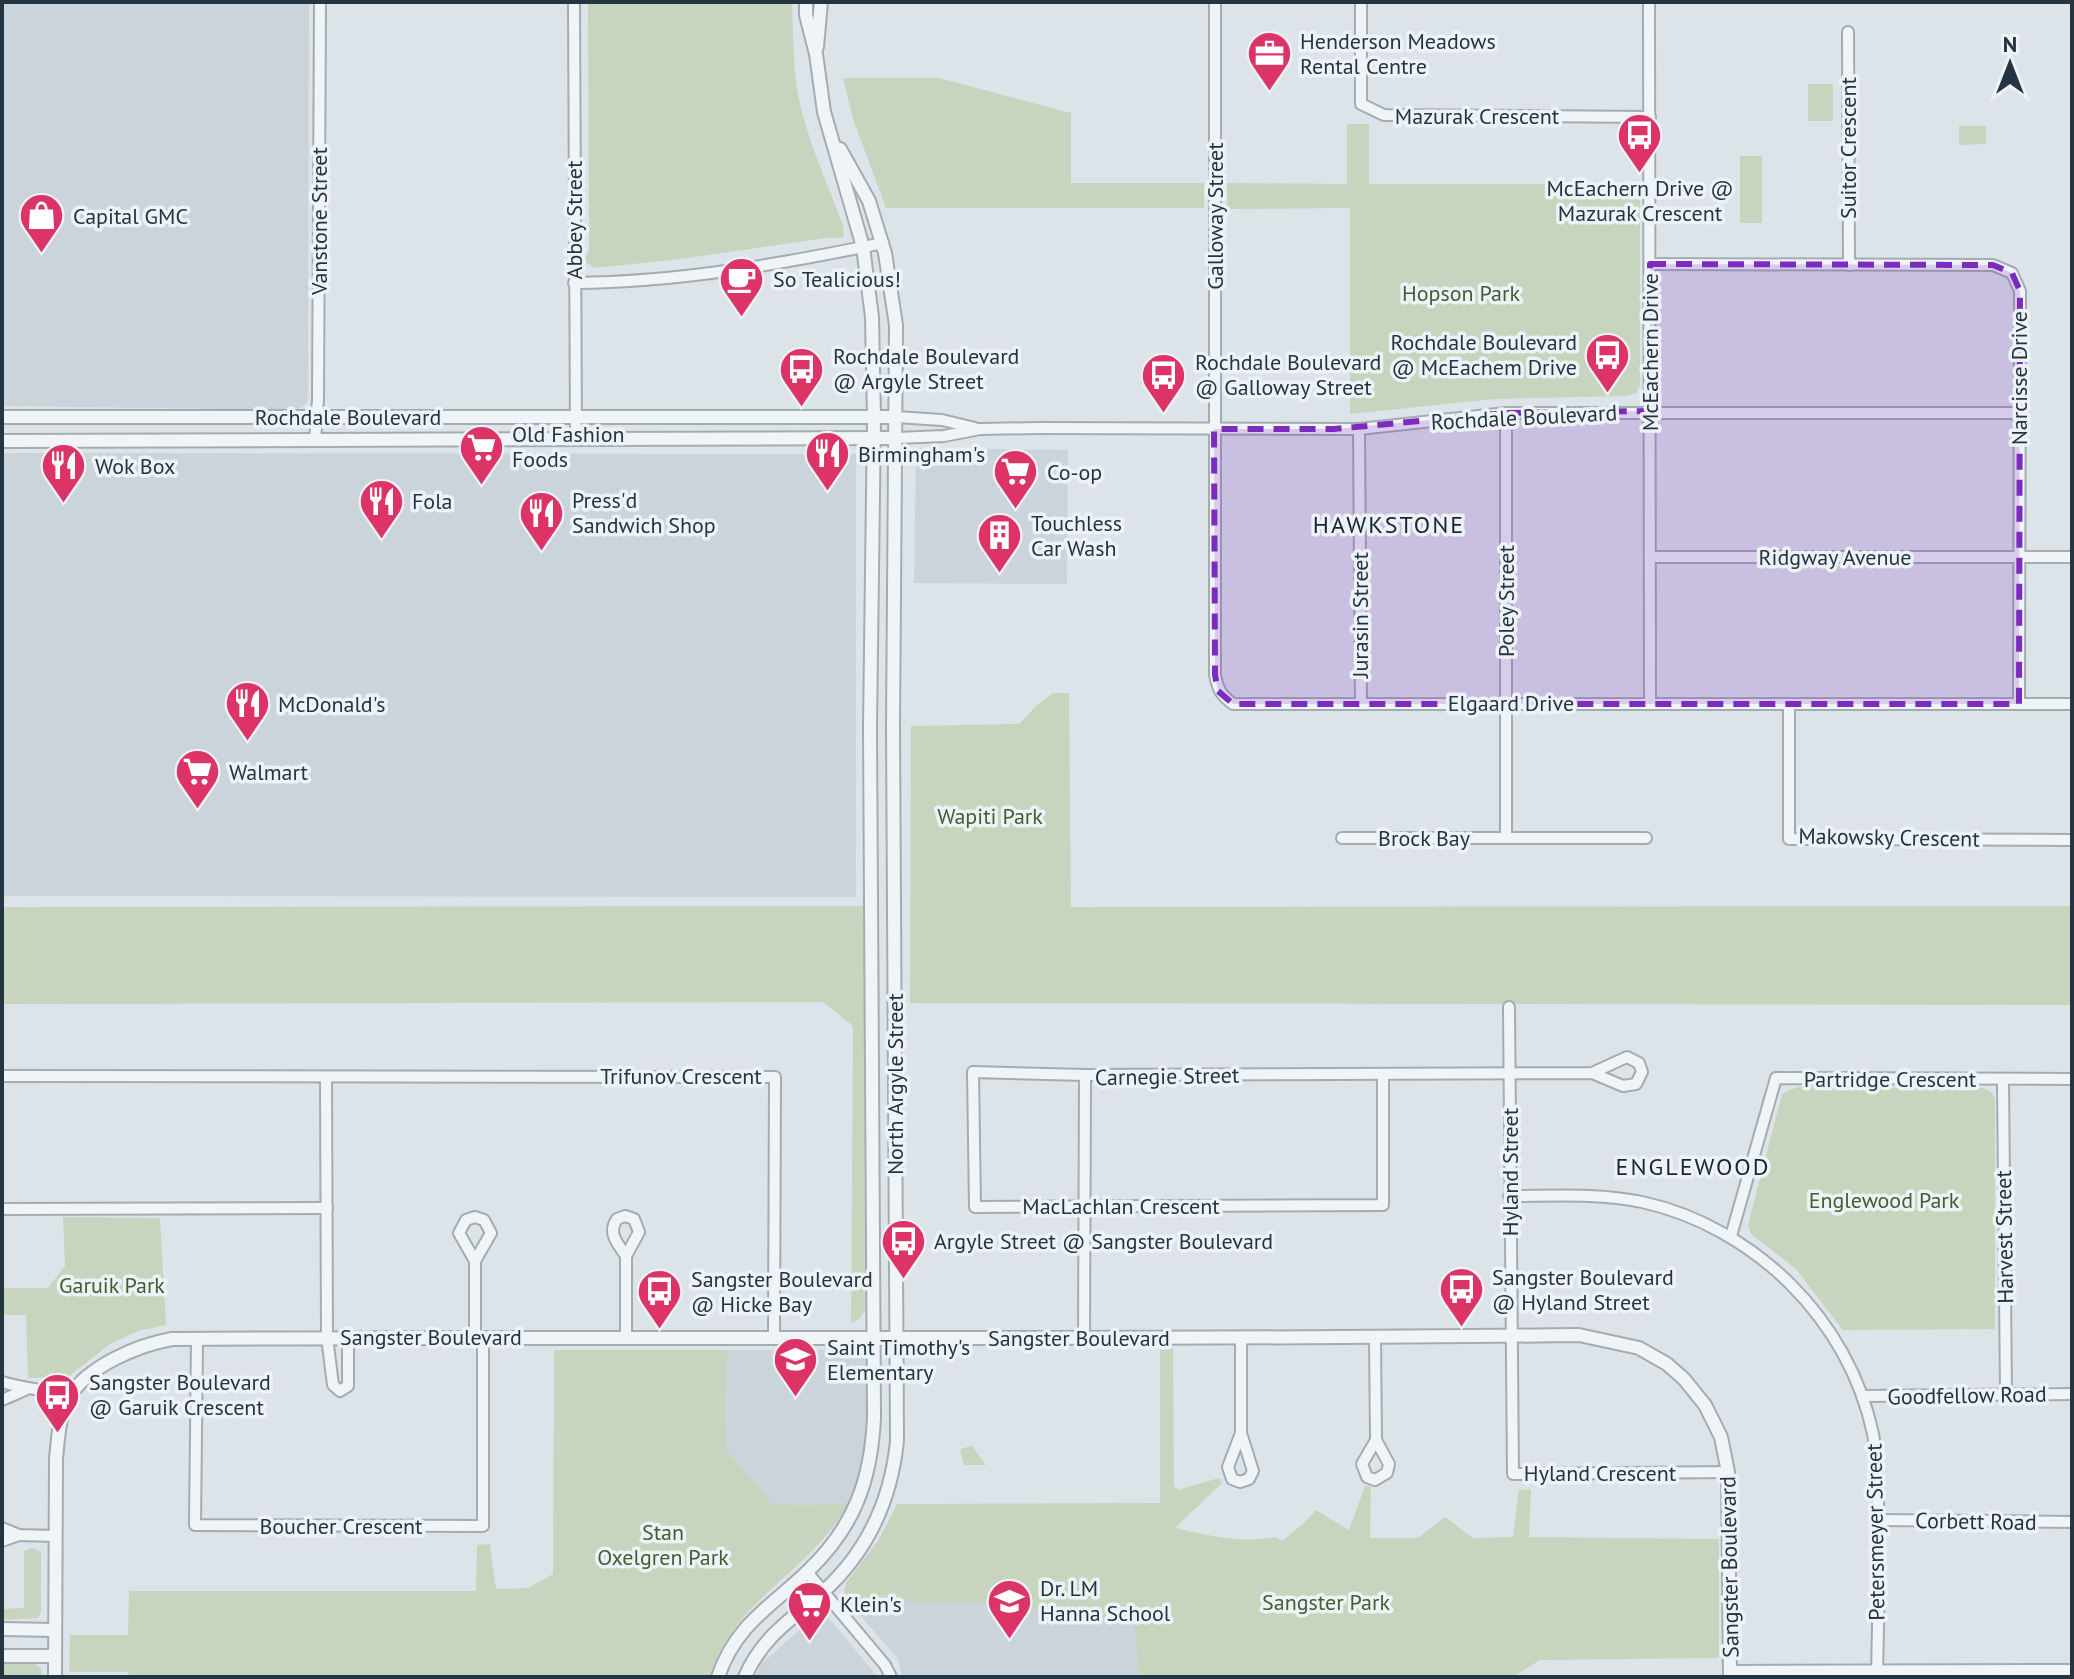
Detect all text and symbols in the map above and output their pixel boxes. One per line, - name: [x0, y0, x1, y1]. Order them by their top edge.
- north arrow: [1970, 24, 2050, 104]
- place label: Henderson Meadows Rental Centre: [1300, 27, 1496, 80]
- office icon: Henderson Meadows Rental Centre: [1245, 30, 1293, 93]
- text: N: [2003, 30, 2017, 58]
- street label: Suitor Crescent: [1834, 76, 1862, 219]
- street label: Mazurak Crescent: [1395, 102, 1560, 130]
- bus stop icon: McEachern Drive @ Mazurak Crescent: [1616, 111, 1664, 174]
- street label: Galloway Street: [1201, 142, 1229, 290]
- street label: Vanstone Street: [305, 147, 333, 296]
- street label: Abbey Street: [560, 160, 588, 279]
- place label: McEachern Drive @ Mazurak Crescent: [1546, 174, 1734, 227]
- shop icon: Capital GMC: [18, 192, 66, 255]
- place label: Capital GMC: [73, 202, 188, 230]
- cafe icon: So Tealicious!: [718, 255, 766, 318]
- place label: So Tealicious!: [773, 265, 901, 293]
- street label: McEachern Drive: [1636, 273, 1664, 431]
- park label: Hopson Park: [1402, 279, 1520, 307]
- street label: Narcisse Drive: [2005, 311, 2033, 445]
- place label: Rochdale Boulevard @ McEachem Drive: [1391, 328, 1577, 381]
- bus stop icon: Rochdale Boulevard @ McEachem Drive: [1584, 331, 1632, 394]
- place label: Rochdale Boulevard @ Argyle Street: [833, 342, 1019, 395]
- bus stop icon: Rochdale Boulevard @ Argyle Street: [778, 345, 826, 408]
- place label: Rochdale Boulevard @ Galloway Street: [1195, 348, 1381, 401]
- bus stop icon: Rochdale Boulevard @ Galloway Street: [1140, 351, 1188, 414]
- street label: Rochdale Boulevard: [1430, 398, 1618, 436]
- street label: Rochdale Boulevard: [255, 403, 441, 431]
- place label: Old Fashion Foods: [512, 420, 625, 473]
- supermarket icon: Old Fashion Foods: [457, 423, 505, 486]
- restaurant icon: Birmingham's: [803, 430, 851, 493]
- place label: Birmingham's: [858, 440, 985, 468]
- restaurant icon: Wok Box: [40, 442, 88, 505]
- supermarket icon: Co-op: [992, 448, 1040, 511]
- place label: Wok Box: [95, 452, 175, 480]
- place label: Co-op: [1047, 458, 1102, 486]
- restaurant icon: Fola: [357, 477, 405, 540]
- place label: Press'd Sandwich Shop: [572, 486, 716, 539]
- place label: Fola: [412, 487, 453, 515]
- restaurant icon: Press'd Sandwich Shop: [517, 489, 565, 552]
- place label: Touchless Car Wash: [1031, 509, 1122, 562]
- district label: HAWKSTONE: [1313, 509, 1465, 540]
- building icon: Touchless Car Wash: [976, 512, 1024, 575]
- street label: Ridgway Avenue: [1758, 543, 1912, 571]
- street label: Poley Street: [1492, 544, 1520, 657]
- street label: Jurasin Street: [1346, 552, 1374, 679]
- restaurant icon: McDonald's: [223, 680, 271, 743]
- street label: Elgaard Drive: [1448, 689, 1574, 717]
- place label: McDonald's: [278, 690, 385, 718]
- supermarket icon: Walmart: [174, 748, 222, 811]
- place label: Walmart: [229, 758, 309, 786]
- park label: Wapiti Park: [937, 802, 1043, 830]
- street label: Makowsky Crescent: [1798, 821, 1981, 853]
- street label: Brock Bay: [1378, 824, 1471, 852]
- street label: North Argyle Street: [881, 993, 909, 1175]
- street label: Carnegie Street: [1095, 1061, 1240, 1091]
- street label: Trifunov Crescent: [600, 1062, 762, 1090]
- street label: Partridge Crescent: [1804, 1065, 1977, 1093]
- street label: Hyland Street: [1496, 1107, 1524, 1236]
- district label: ENGLEWOOD: [1616, 1151, 1770, 1182]
- street label: Harvest Street: [1989, 1169, 2019, 1304]
- park label: Englewood Park: [1809, 1186, 1960, 1214]
- street label: MacLachlan Crescent: [1022, 1192, 1220, 1220]
- bus stop icon: Argyle Street @ Sangster Boulevard: [879, 1217, 927, 1280]
- place label: Argyle Street @ Sangster Boulevard: [934, 1227, 1273, 1255]
- place label: Sangster Boulevard @ Hyland Street: [1492, 1263, 1674, 1316]
- place label: Sangster Boulevard @ Hicke Bay: [691, 1265, 873, 1318]
- bus stop icon: Sangster Boulevard @ Hyland Street: [1437, 1266, 1485, 1329]
- bus stop icon: Sangster Boulevard @ Hicke Bay: [636, 1268, 684, 1331]
- park label: Garuik Park: [59, 1271, 165, 1299]
- street label: Sangster Boulevard: [340, 1323, 522, 1351]
- street label: Sangster Boulevard: [988, 1324, 1170, 1352]
- place label: Saint Timothy's Elementary: [827, 1333, 970, 1386]
- school or university icon: Saint Timothy's Elementary: [772, 1336, 820, 1399]
- place label: Sangster Boulevard @ Garuik Crescent: [89, 1368, 271, 1421]
- bus stop icon: Sangster Boulevard @ Garuik Crescent: [34, 1371, 82, 1434]
- street label: Goodfellow Road: [1887, 1380, 2047, 1410]
- street label: Petersmeyer Street: [1859, 1443, 1891, 1621]
- street label: Hyland Crescent: [1524, 1459, 1677, 1487]
- street label: Sangster Boulevard: [1713, 1476, 1745, 1658]
- street label: Corbett Road: [1915, 1506, 2037, 1536]
- street label: Boucher Crescent: [259, 1512, 423, 1540]
- park label: Stan Oxelgren Park: [597, 1518, 729, 1571]
- place label: Dr. LM Hanna School: [1040, 1574, 1171, 1627]
- school or university icon: Dr. LM Hanna School: [985, 1577, 1033, 1640]
- supermarket icon: Klein's: [785, 1580, 833, 1643]
- park label: Sangster Park: [1262, 1588, 1390, 1616]
- place label: Klein's: [840, 1590, 902, 1618]

